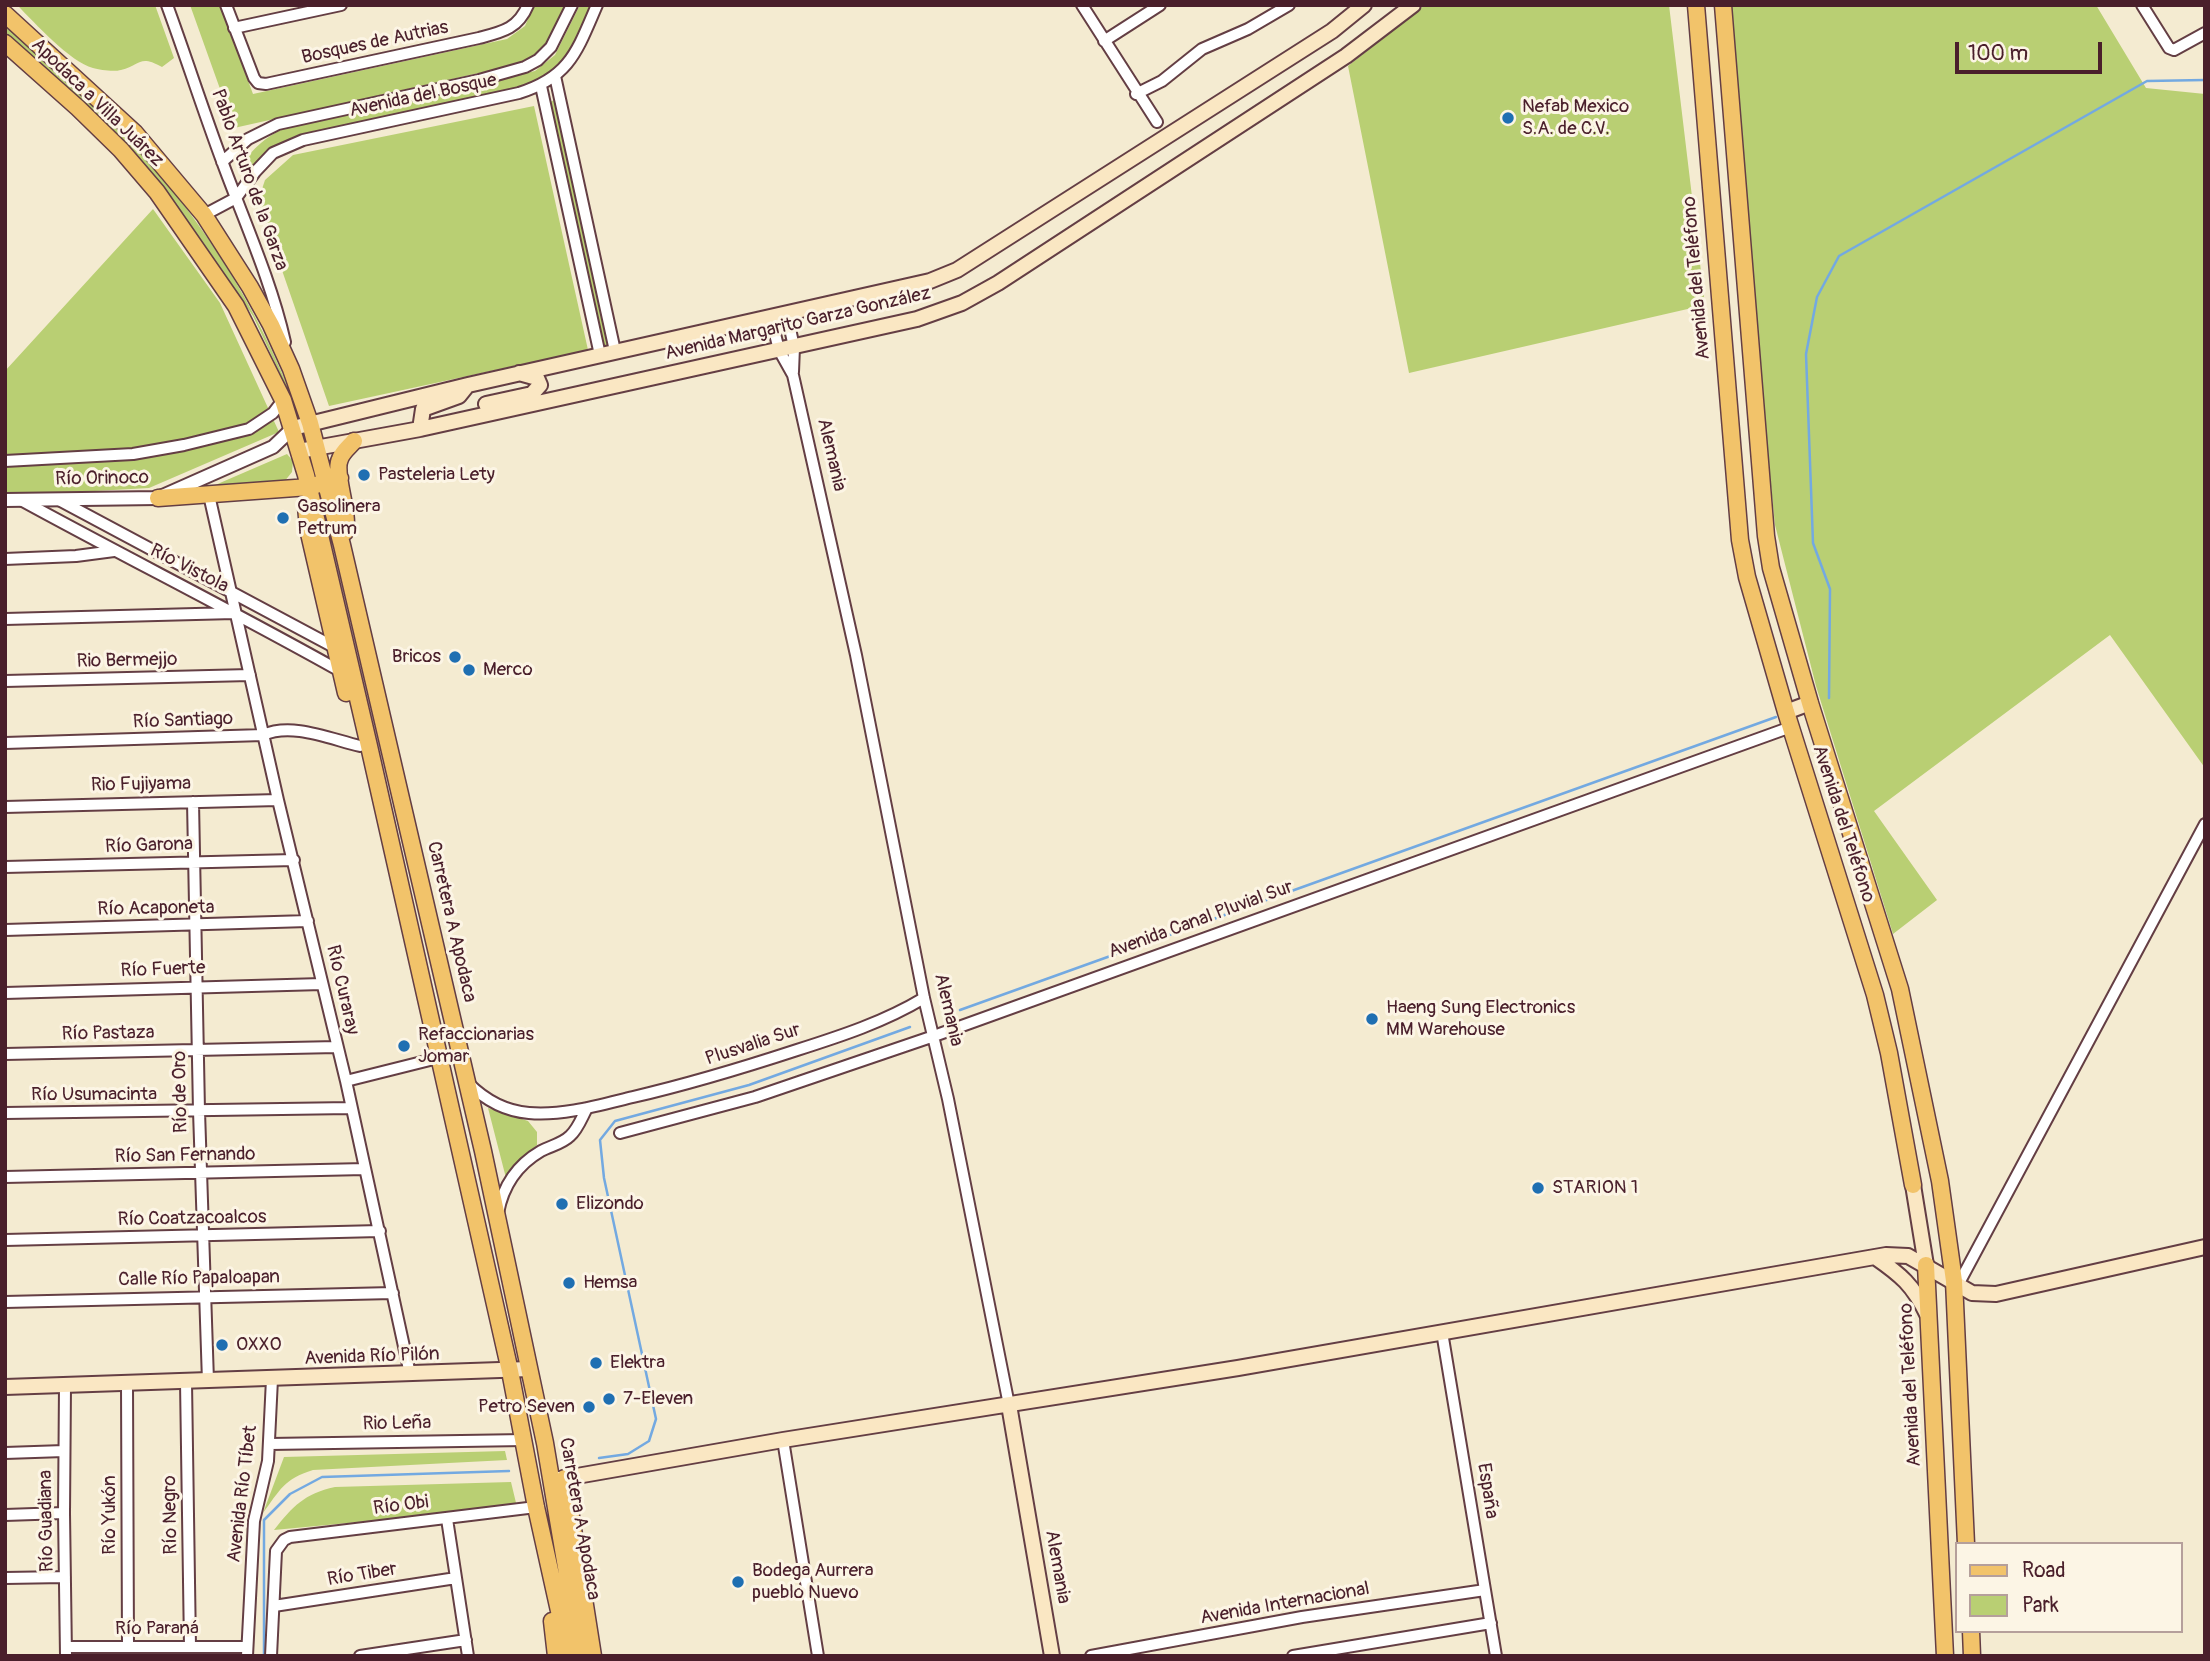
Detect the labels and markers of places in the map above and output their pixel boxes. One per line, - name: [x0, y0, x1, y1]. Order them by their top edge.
- place label: Nefab Mexico S.A. de C.V.: [1522, 96, 1629, 140]
- marker: Nefab Mexico S.A. de C.V.: [1500, 110, 1516, 126]
- place label: Pasteleria Lety: [378, 464, 495, 486]
- marker: Pasteleria Lety: [356, 467, 372, 483]
- place label: Gasolinera Petrum: [297, 496, 381, 540]
- marker: Gasolinera Petrum: [275, 510, 291, 526]
- place label: Bricos: [392, 646, 441, 668]
- marker: Bricos: [447, 649, 463, 665]
- place label: Merco: [483, 659, 533, 681]
- marker: Merco: [461, 662, 477, 678]
- place label: Haeng Sung Electronics MM Warehouse: [1386, 997, 1575, 1041]
- marker: Haeng Sung Electronics MM Warehouse: [1364, 1011, 1380, 1027]
- place label: Refaccionarias Jomar: [418, 1024, 534, 1068]
- marker: Refaccionarias Jomar: [396, 1038, 412, 1054]
- place label: STARION 1: [1552, 1177, 1638, 1199]
- marker: STARION 1: [1530, 1180, 1546, 1196]
- place label: Elizondo: [576, 1193, 644, 1215]
- marker: Elizondo: [554, 1196, 570, 1212]
- place label: Hemsa: [583, 1272, 637, 1294]
- marker: Hemsa: [561, 1275, 577, 1291]
- place label: OXXO: [236, 1334, 282, 1356]
- marker: OXXO: [214, 1337, 230, 1353]
- place label: Elektra: [610, 1352, 665, 1374]
- marker: Elektra: [588, 1355, 604, 1371]
- place label: 7-Eleven: [623, 1388, 693, 1410]
- marker: 7-Eleven: [601, 1391, 617, 1407]
- place label: Petro Seven: [478, 1396, 575, 1418]
- marker: Petro Seven: [581, 1399, 597, 1415]
- place label: Bodega Aurrera pueblo Nuevo: [752, 1560, 874, 1604]
- marker: Bodega Aurrera pueblo Nuevo: [730, 1574, 746, 1590]

